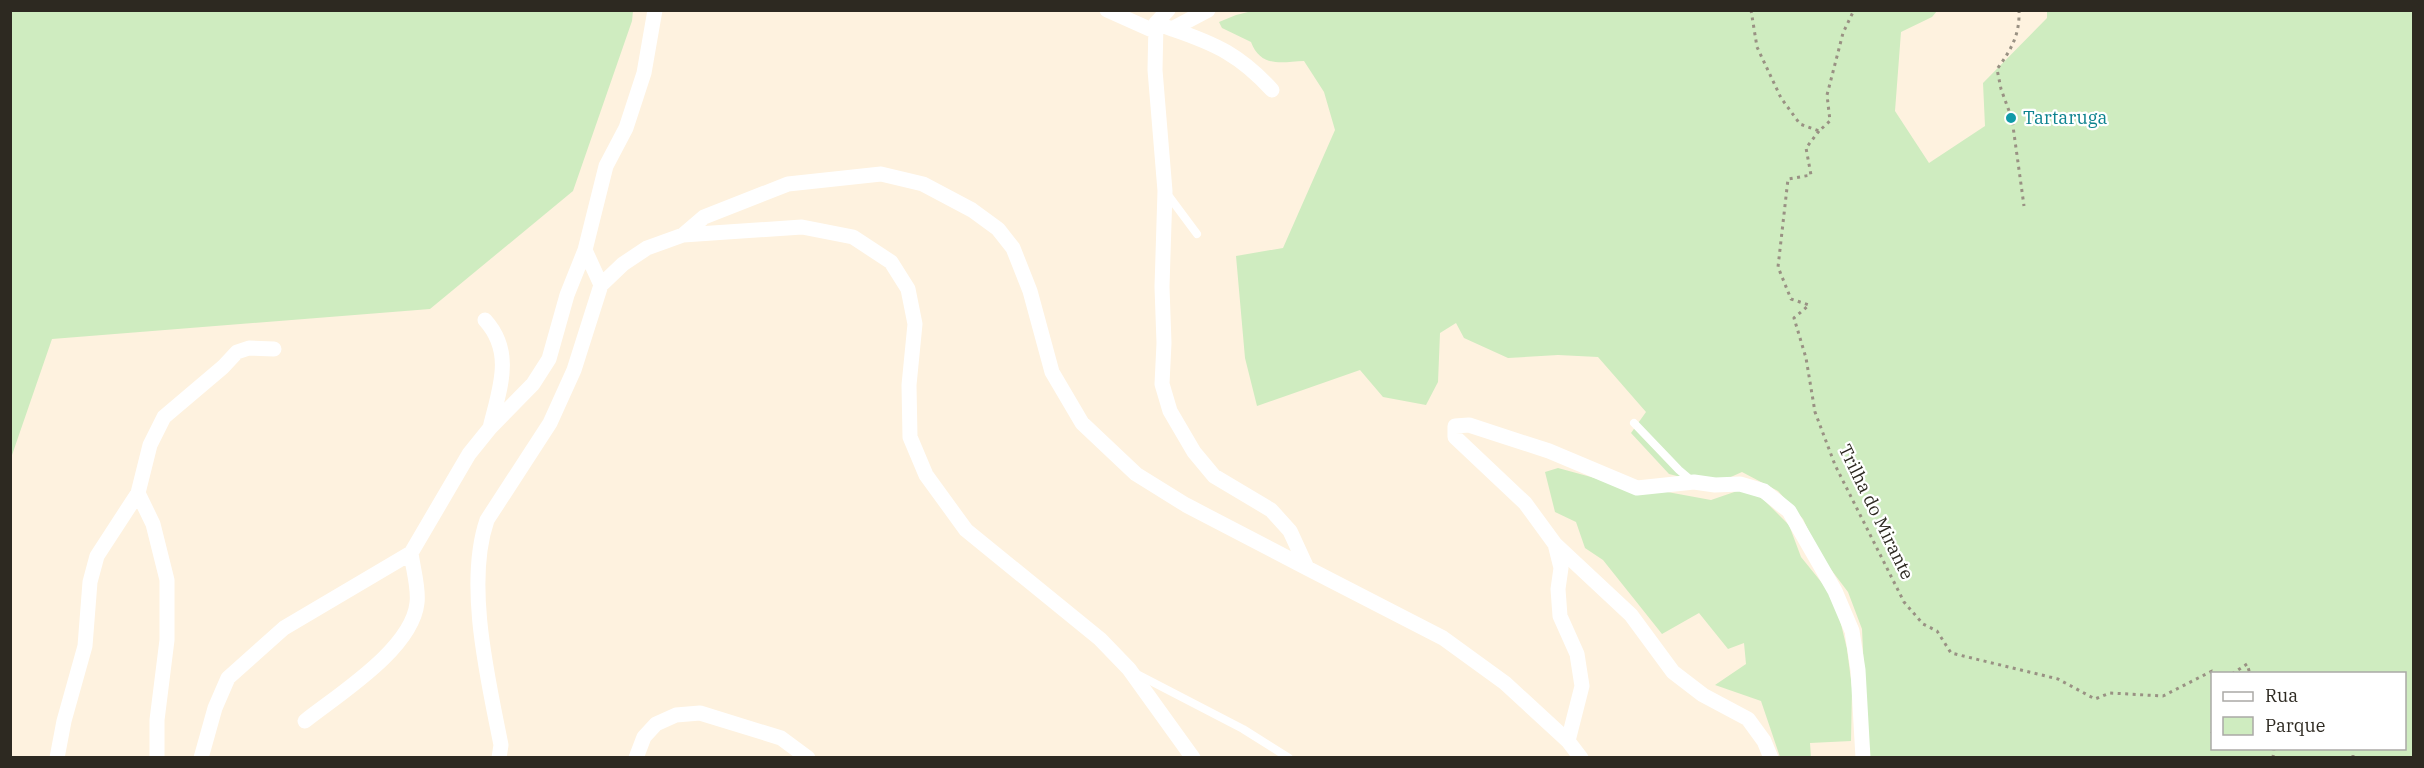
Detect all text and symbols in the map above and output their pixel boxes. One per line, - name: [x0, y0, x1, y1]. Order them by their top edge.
- place label: Tartaruga: [2023, 106, 2107, 129]
- marker: Tartaruga: [2004, 111, 2018, 125]
- street label: Trilha do Mirante: [1834, 440, 1919, 583]
- legend: [2211, 672, 2406, 750]
- text: Rua: [2265, 684, 2298, 707]
- text: Parque: [2265, 714, 2325, 737]

